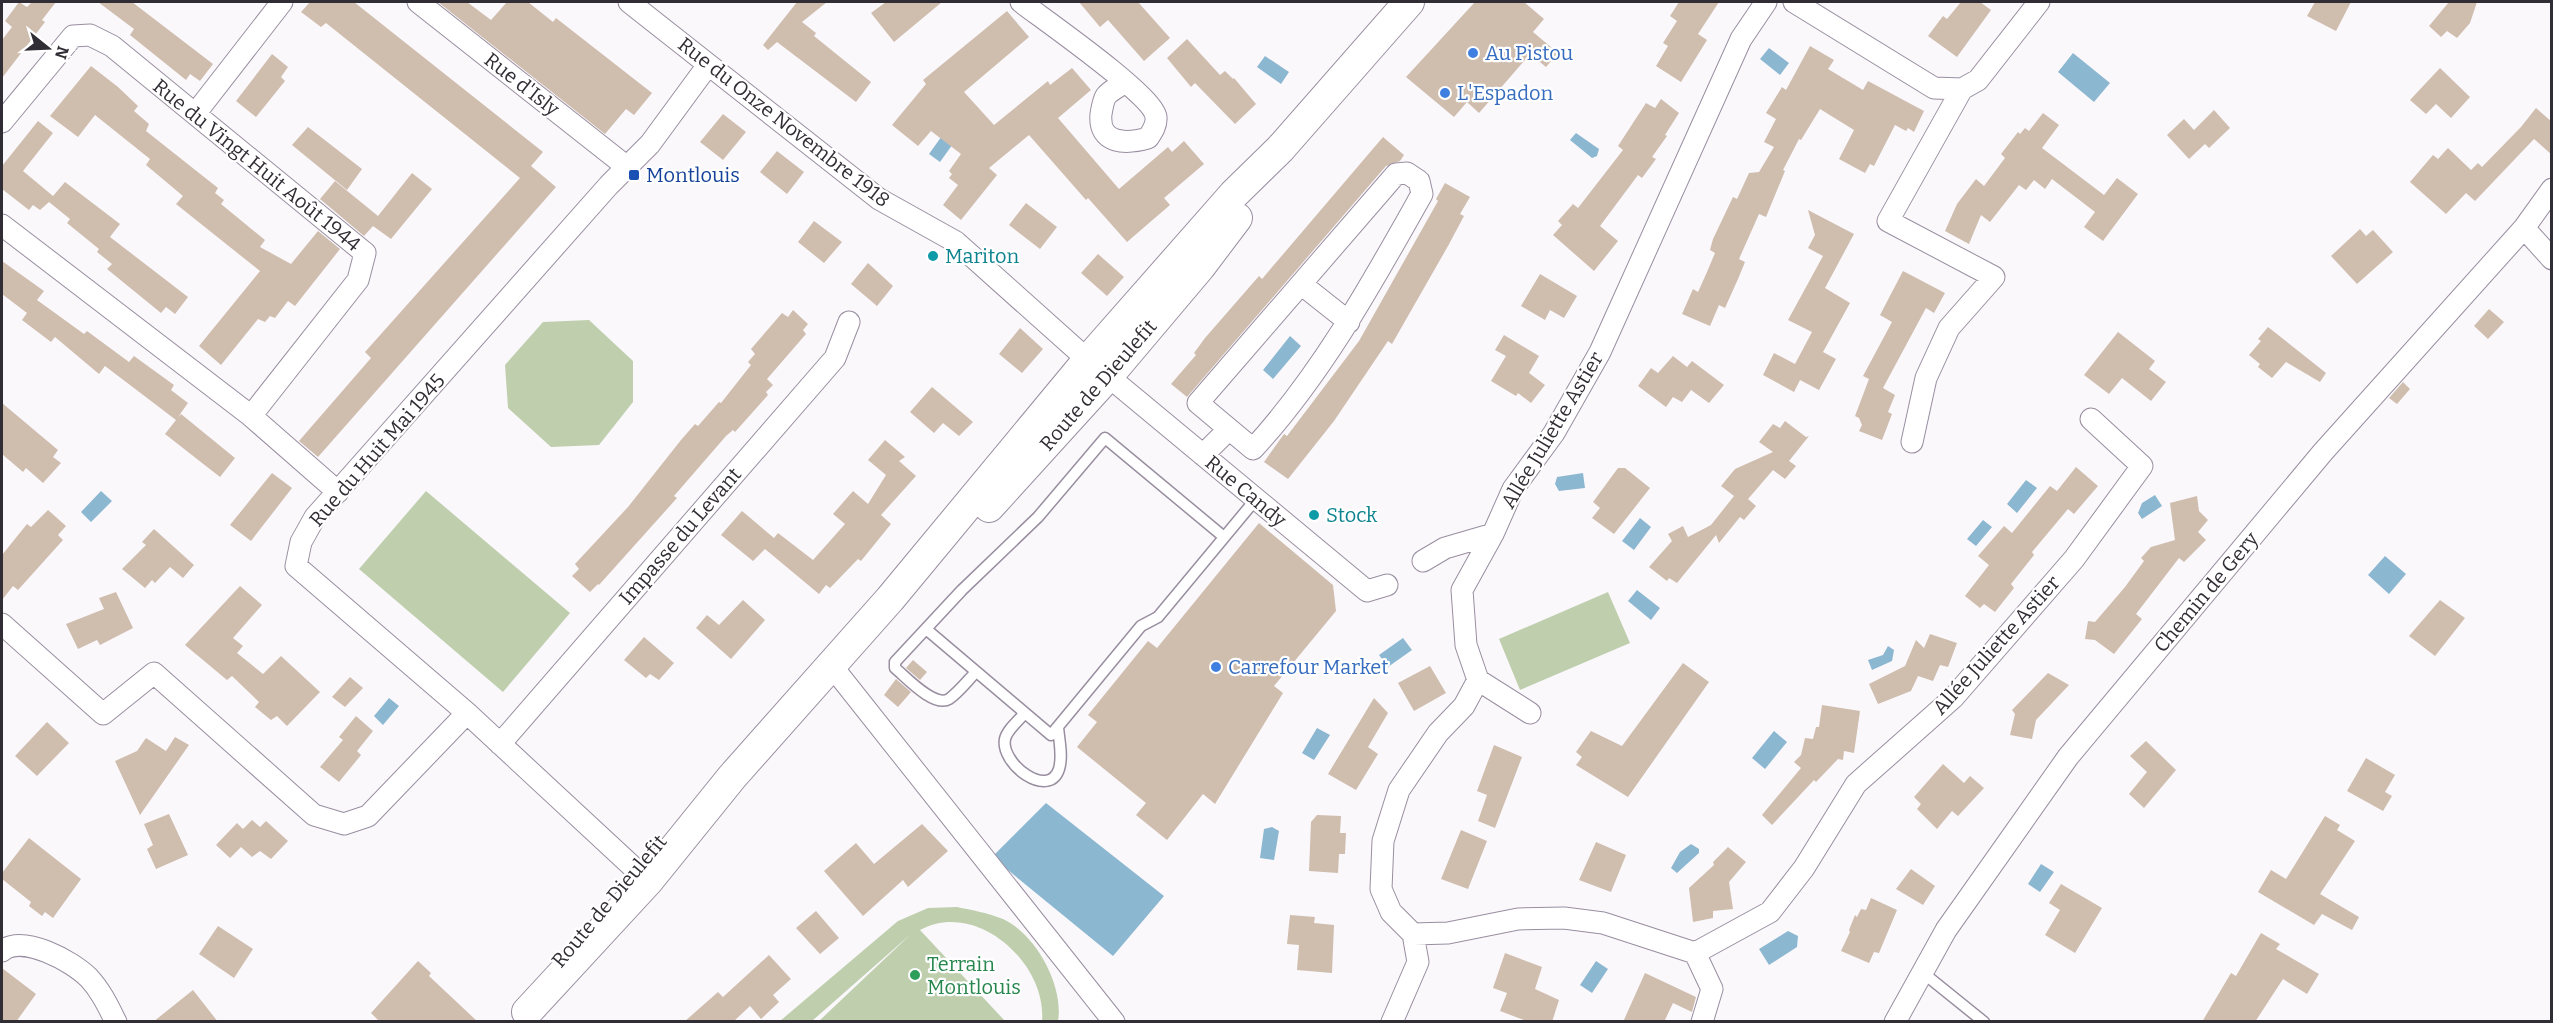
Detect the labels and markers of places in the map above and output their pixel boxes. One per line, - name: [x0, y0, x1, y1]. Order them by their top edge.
- place label: Au Pistou: [1485, 41, 1573, 65]
- marker: Au Pistou: [1466, 46, 1480, 60]
- place label: L'Espadon: [1457, 81, 1554, 105]
- marker: L'Espadon: [1438, 86, 1452, 100]
- place label: Montlouis: [646, 163, 740, 187]
- marker: Montlouis: [627, 168, 641, 182]
- place label: Mariton: [945, 244, 1019, 268]
- marker: Mariton: [926, 249, 940, 263]
- place label: Stock: [1326, 503, 1378, 527]
- marker: Stock: [1307, 508, 1321, 522]
- place label: Carrefour Market: [1228, 655, 1389, 679]
- marker: Carrefour Market: [1209, 660, 1223, 674]
- place label: Terrain Montlouis: [927, 952, 1021, 999]
- marker: Terrain Montlouis: [908, 968, 922, 982]

